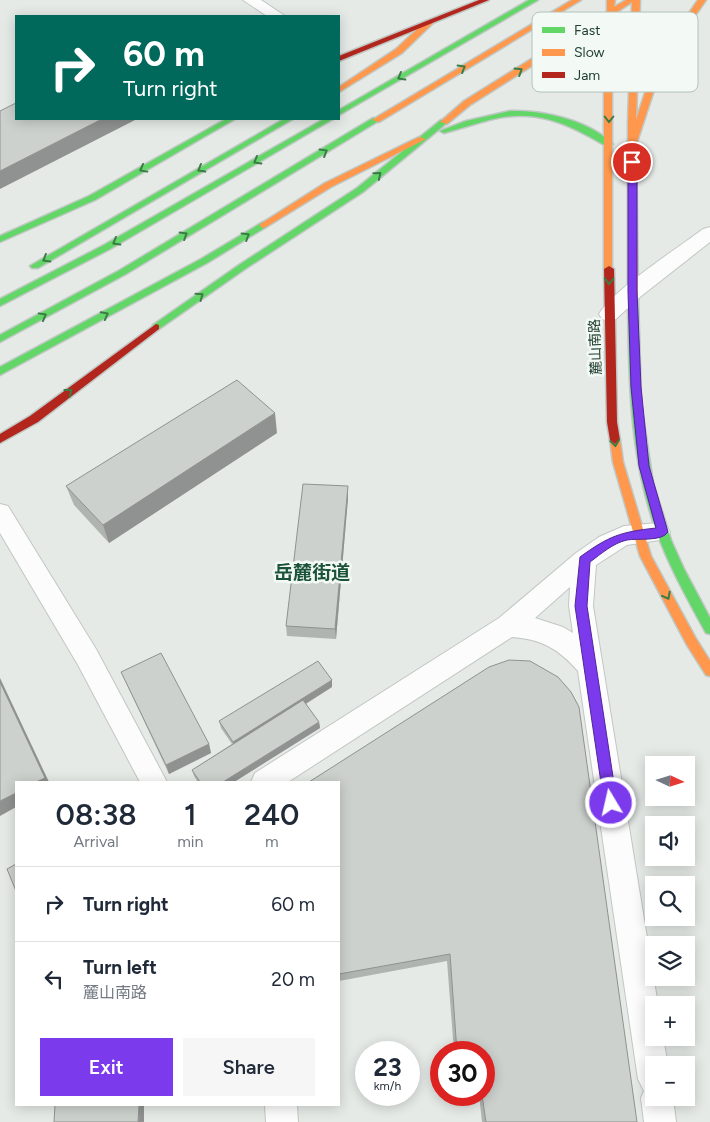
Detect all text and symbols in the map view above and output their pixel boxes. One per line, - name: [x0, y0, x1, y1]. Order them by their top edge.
- legend: [532, 12, 698, 92]
- text: Fast: [574, 22, 600, 39]
- text: 60 m: [123, 33, 205, 75]
- icon: right: [40, 35, 105, 100]
- text: Slow: [574, 44, 605, 61]
- one-way arrow: [457, 64, 466, 74]
- one-way arrow: [513, 67, 522, 77]
- text: Jam: [574, 67, 600, 84]
- one-way arrow: [397, 71, 406, 81]
- text: Turn right: [123, 75, 218, 102]
- one-way arrow: [604, 115, 614, 123]
- pin: [611, 141, 653, 183]
- icon: arrive: [618, 148, 646, 176]
- one-way arrow: [318, 149, 327, 159]
- one-way arrow: [253, 154, 262, 164]
- one-way arrow: [139, 163, 148, 173]
- one-way arrow: [198, 163, 207, 173]
- one-way arrow: [372, 172, 381, 180]
- one-way arrow: [178, 232, 187, 242]
- one-way arrow: [240, 232, 249, 242]
- one-way arrow: [112, 235, 121, 245]
- one-way arrow: [42, 253, 51, 263]
- one-way arrow: [604, 278, 614, 285]
- one-way arrow: [195, 293, 204, 302]
- one-way arrow: [100, 311, 109, 321]
- one-way arrow: [37, 312, 46, 322]
- street label: 麓山南路: [586, 319, 605, 375]
- one-way arrow: [63, 390, 72, 398]
- one-way arrow: [609, 440, 620, 448]
- district label: 岳麓街道: [274, 561, 350, 584]
- one-way arrow: [661, 591, 671, 600]
- north arrow: [645, 756, 695, 806]
- map controls: [645, 756, 695, 1106]
- position arrow: [584, 776, 636, 828]
- text: 08:38: [56, 796, 137, 833]
- text: 1: [184, 796, 197, 833]
- text: 240: [244, 796, 299, 833]
- button: sound: [645, 816, 695, 866]
- text: Arrival: [74, 832, 119, 851]
- text: min: [177, 832, 204, 851]
- text: m: [265, 832, 279, 851]
- button: search: [645, 876, 695, 926]
- icon: right: [40, 890, 68, 918]
- text: Turn right: [83, 893, 169, 916]
- text: 60 m: [271, 893, 315, 916]
- button: layers: [645, 936, 695, 986]
- text: Turn left: [83, 956, 157, 979]
- icon: left: [40, 965, 68, 993]
- text: 20 m: [271, 968, 315, 991]
- text: 麓山南路: [83, 983, 147, 1002]
- button: +: [645, 996, 695, 1046]
- button: Exit: [40, 1038, 173, 1096]
- button: Share: [183, 1038, 315, 1096]
- speed limit sign: 30: [430, 1041, 495, 1106]
- text: 23: [373, 1052, 402, 1082]
- button: −: [645, 1056, 695, 1106]
- text: km/h: [374, 1079, 401, 1093]

